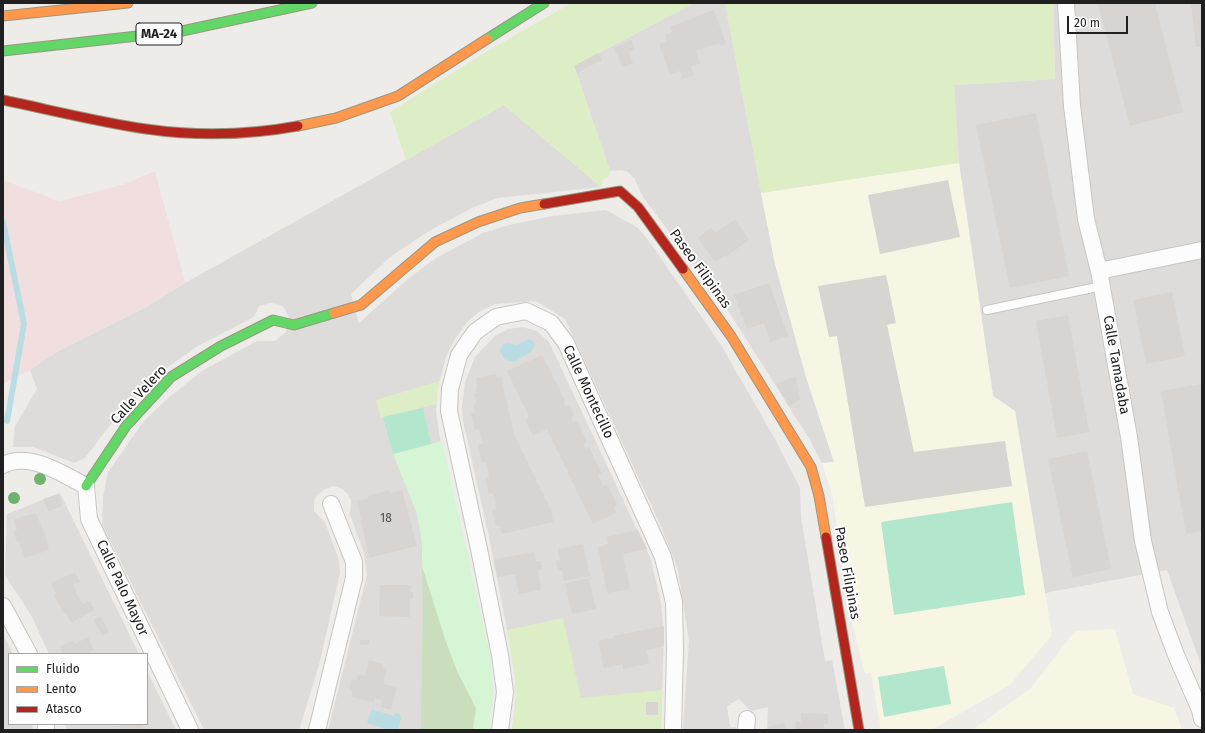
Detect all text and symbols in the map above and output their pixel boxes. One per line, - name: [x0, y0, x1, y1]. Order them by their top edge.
- scale bar: [1069, 8, 1130, 34]
- text: 20 m: [1074, 16, 1100, 30]
- road number: MA-24: [136, 23, 182, 45]
- street label: Paseo Filipinas: [666, 226, 734, 312]
- street label: Calle Tamadaba: [1099, 314, 1133, 416]
- street label: Calle Montecillo: [559, 343, 617, 441]
- street label: Calle Velero: [107, 362, 171, 428]
- house number: 18: [380, 512, 392, 526]
- street label: Paseo Filipinas: [831, 525, 863, 621]
- street label: Calle Palo Mayor: [92, 537, 152, 639]
- legend: [8, 653, 148, 725]
- text: Fluido: [46, 662, 80, 676]
- text: Lento: [46, 682, 76, 696]
- text: Atasco: [46, 702, 82, 716]

